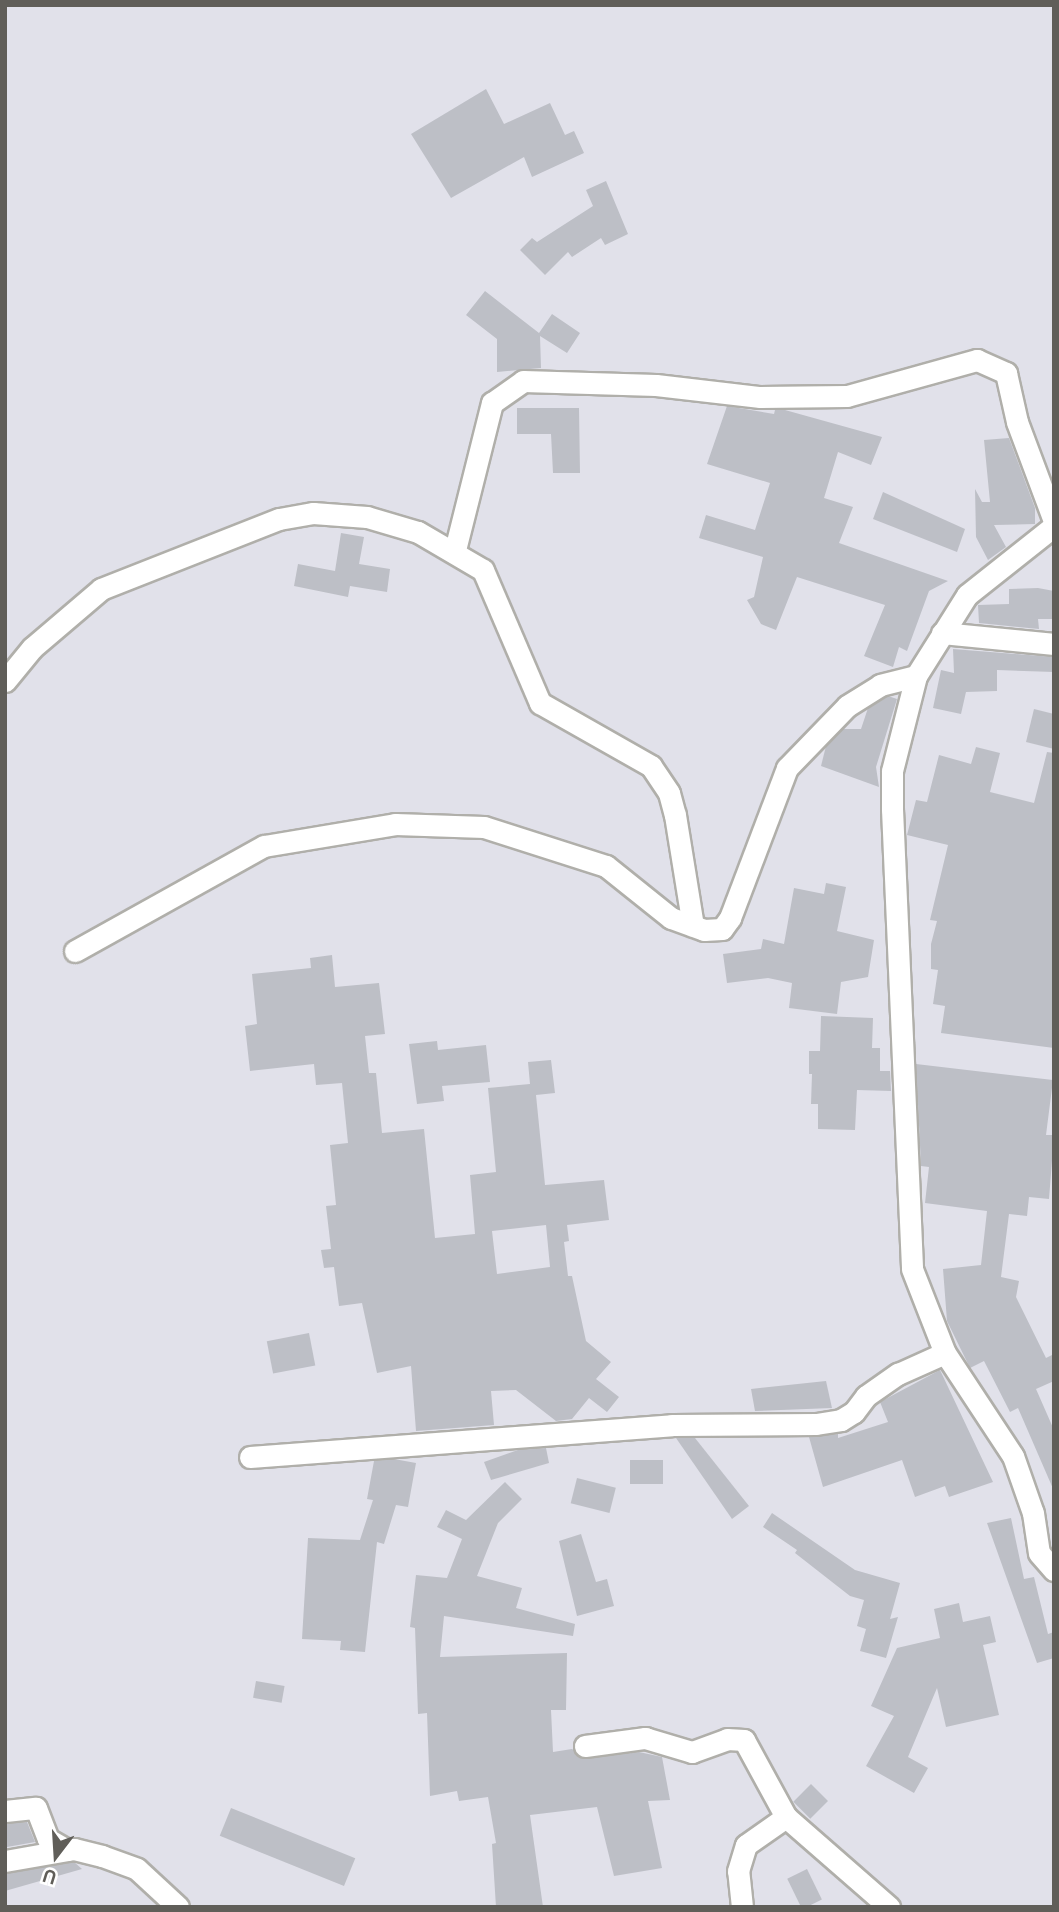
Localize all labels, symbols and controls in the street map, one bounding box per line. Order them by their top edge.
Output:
north arrow [21,1821,91,1891]
text: U [40,1863,60,1890]

